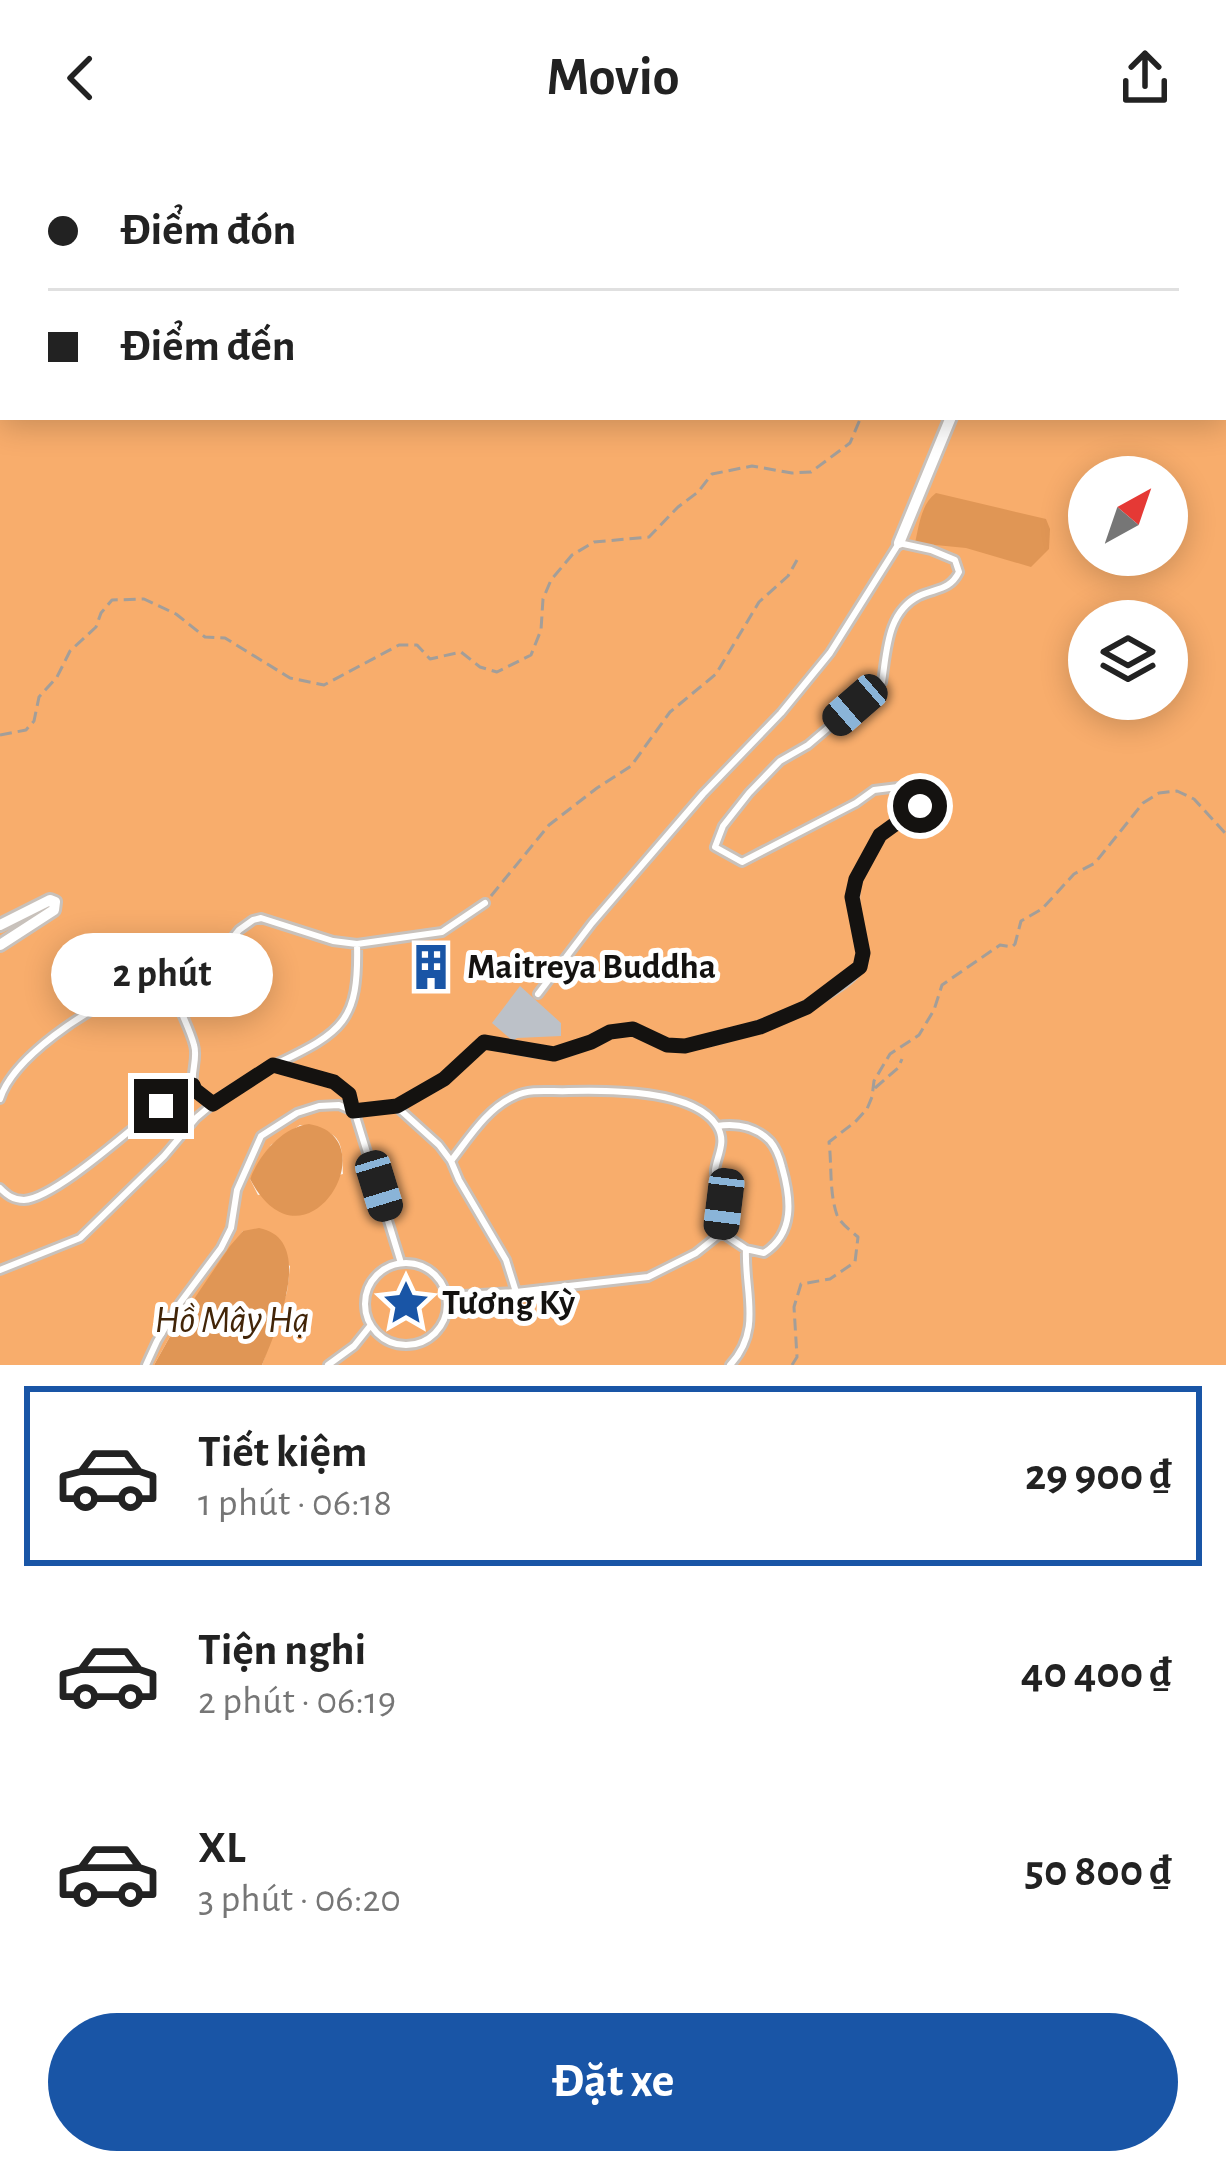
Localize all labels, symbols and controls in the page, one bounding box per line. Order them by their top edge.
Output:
icon: back [48,45,114,111]
icon: share [1112,45,1178,111]
text: Movio [546,51,680,105]
text: Điểm đón [120,208,296,253]
text: Điểm đến [120,324,296,369]
north arrow [1068,456,1188,576]
map controls [1068,456,1188,720]
button: layers [1068,600,1188,720]
car [816,668,894,742]
route start [893,779,947,833]
callout: 2 phút [50,932,272,1016]
building icon: Maitreya Buddha [406,942,456,992]
place label: Maitreya Buddha [467,949,716,985]
text: 2 phút [113,955,211,994]
route end [134,1079,188,1133]
car [351,1146,407,1226]
car [702,1166,746,1242]
place icon: Tương Kỳ [381,1278,431,1328]
place label: Tương Kỳ [442,1285,576,1321]
water label: Hồ Mây Hạ [154,1301,310,1340]
icon: car [54,1422,162,1530]
text: Tiết kiệm [198,1430,367,1475]
text: 29 900 ₫ [1025,1453,1172,1498]
text: 1 phút · 06:18 [198,1484,392,1523]
icon: car [54,1620,162,1728]
text: Tiện nghi [198,1628,366,1673]
text: 40 400 ₫ [1021,1651,1172,1696]
text: 2 phút · 06:19 [198,1682,396,1721]
icon: car [54,1818,162,1926]
text: XL [198,1826,246,1871]
text: 50 800 ₫ [1024,1849,1172,1894]
text: 3 phút · 06:20 [198,1880,401,1919]
button: Đặt xe [48,2013,1178,2151]

